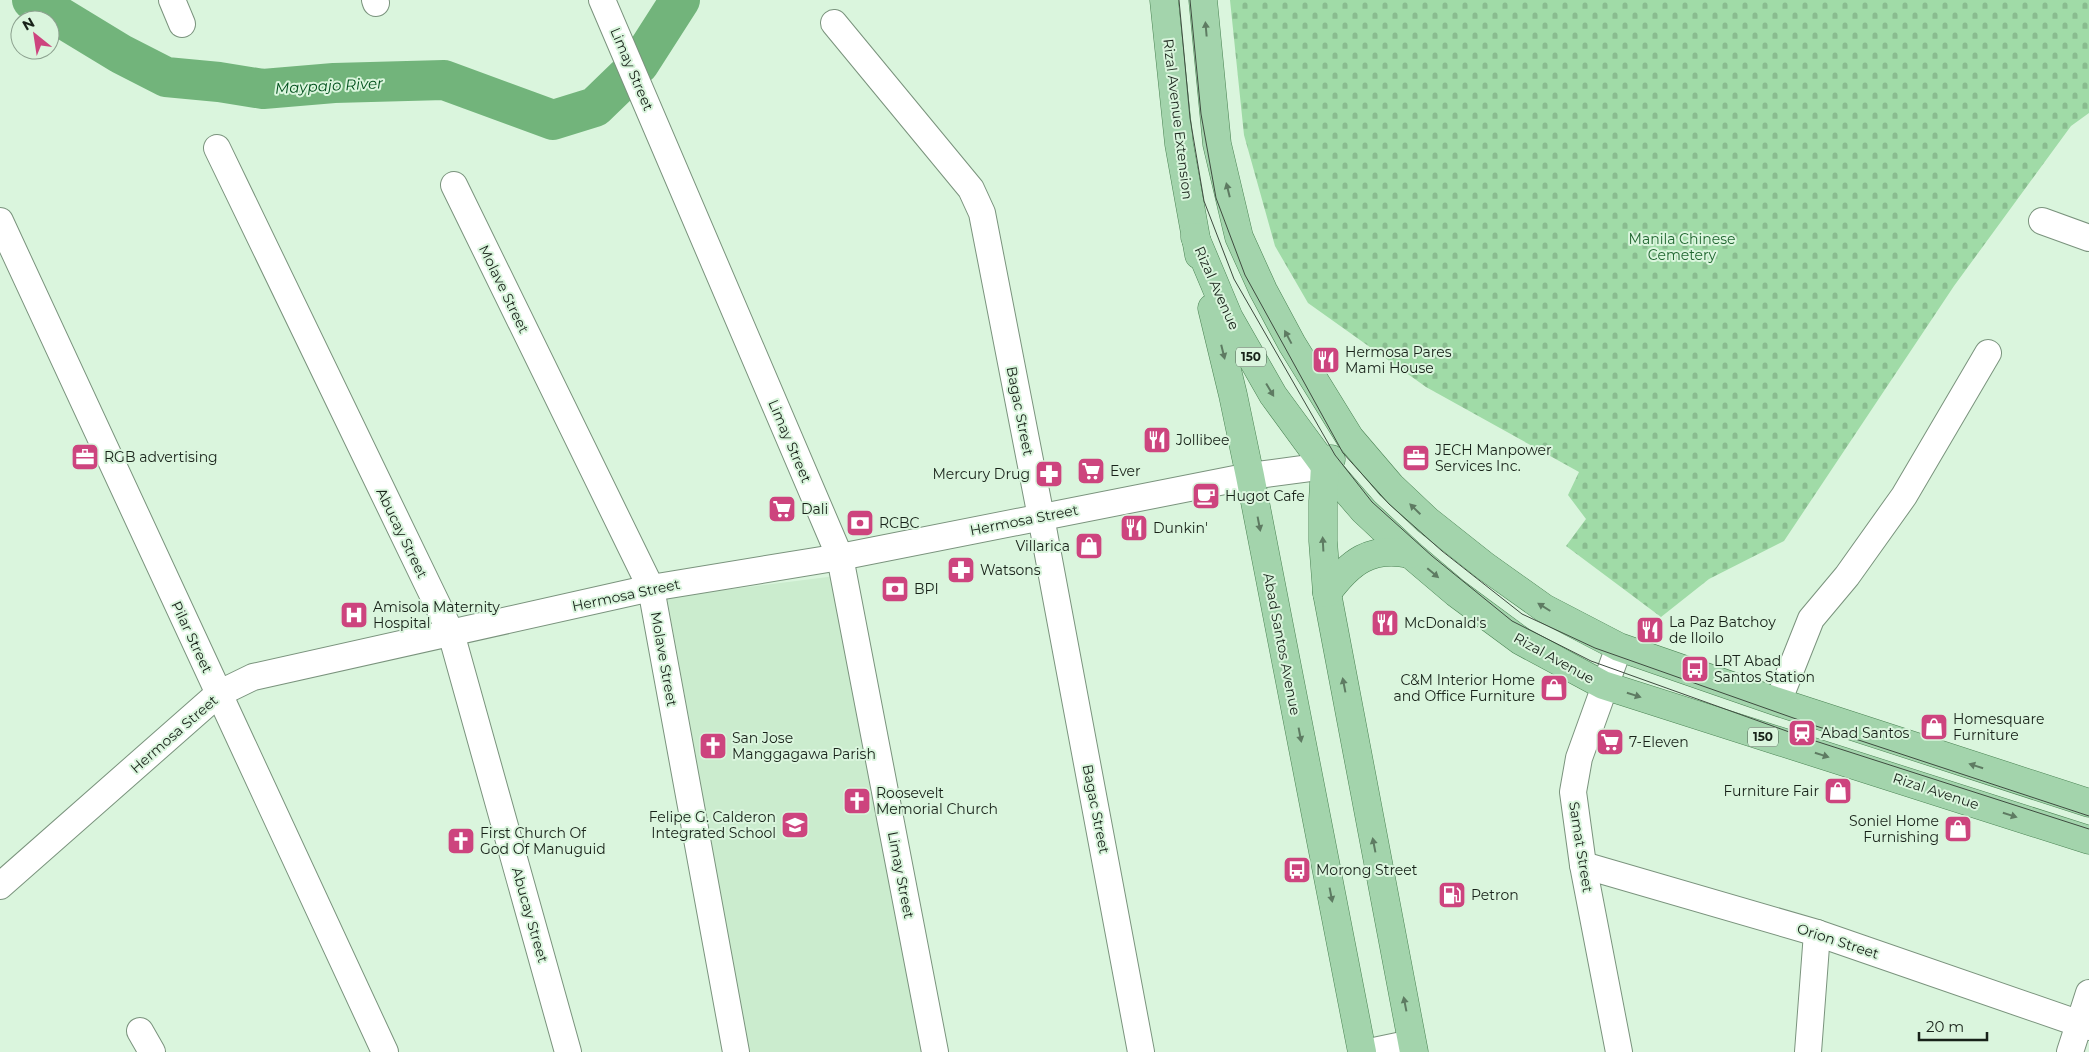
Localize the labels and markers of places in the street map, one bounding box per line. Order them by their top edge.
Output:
place label: Hermosa Pares Mami House [1345,343,1452,377]
restaurant icon: Hermosa Pares Mami House [1311,345,1341,375]
restaurant icon: Jollibee [1142,425,1172,455]
place label: Jollibee [1175,431,1230,449]
place label: JECH Manpower Services Inc. [1434,441,1552,475]
office icon: RGB advertising [70,442,100,472]
office icon: JECH Manpower Services Inc. [1401,443,1431,473]
place label: RGB advertising [104,448,218,466]
supermarket icon: Ever [1076,456,1106,486]
pharmacy icon: Mercury Drug [1034,459,1064,489]
place label: Ever [1110,462,1141,480]
place label: Mercury Drug [932,465,1030,483]
cafe icon: Hugot Cafe [1191,481,1221,511]
place label: Hugot Cafe [1225,487,1305,505]
supermarket icon: Dali [767,494,797,524]
place label: Dali [801,500,828,518]
bank icon: RCBC [845,508,875,538]
restaurant icon: Dunkin' [1119,513,1149,543]
place label: RCBC [879,514,920,532]
place label: Dunkin' [1153,519,1208,537]
shop icon: Villarica [1074,531,1104,561]
place label: Villarica [1016,537,1070,555]
pharmacy icon: Watsons [946,555,976,585]
place label: Watsons [980,561,1041,579]
bank icon: BPI [880,574,910,604]
place label: BPI [914,580,939,598]
place label: Amisola Maternity Hospital [373,598,500,632]
hospital icon: Amisola Maternity Hospital [339,600,369,630]
restaurant icon: McDonald's [1370,608,1400,638]
place label: La Paz Batchoy de Iloilo [1669,613,1776,647]
place label: McDonald's [1404,614,1486,632]
restaurant icon: La Paz Batchoy de Iloilo [1635,615,1665,645]
place label: LRT Abad Santos Station [1714,652,1815,686]
bus stop icon: LRT Abad Santos Station [1680,654,1710,684]
place label: C&M Interior Home and Office Furniture [1394,671,1535,705]
shop icon: C&M Interior Home and Office Furniture [1539,673,1569,703]
place label: Homesquare Furniture [1953,710,2044,744]
shop icon: Homesquare Furniture [1919,712,1949,742]
station icon: Abad Santos [1787,718,1817,748]
place label: Abad Santos [1821,724,1909,742]
supermarket icon: 7-Eleven [1595,727,1625,757]
place label: San Jose Manggagawa Parish [732,729,876,763]
church icon: San Jose Manggagawa Parish [698,731,728,761]
place label: 7-Eleven [1629,733,1689,751]
shop icon: Furniture Fair [1823,776,1853,806]
place label: Furniture Fair [1724,782,1819,800]
place label: Roosevelt Memorial Church [876,784,998,818]
church icon: Roosevelt Memorial Church [842,786,872,816]
place label: Felipe G. Calderon Integrated School [649,808,776,842]
school or university icon: Felipe G. Calderon Integrated School [780,810,810,840]
place label: Soniel Home Furnishing [1849,812,1939,846]
shop icon: Soniel Home Furnishing [1943,814,1973,844]
place label: First Church Of God Of Manuguid [480,824,606,858]
church icon: First Church Of God Of Manuguid [446,826,476,856]
bus stop icon: Morong Street [1282,855,1312,885]
place label: Morong Street [1316,861,1418,879]
fuel station icon: Petron [1437,880,1467,910]
place label: Petron [1471,886,1519,904]

